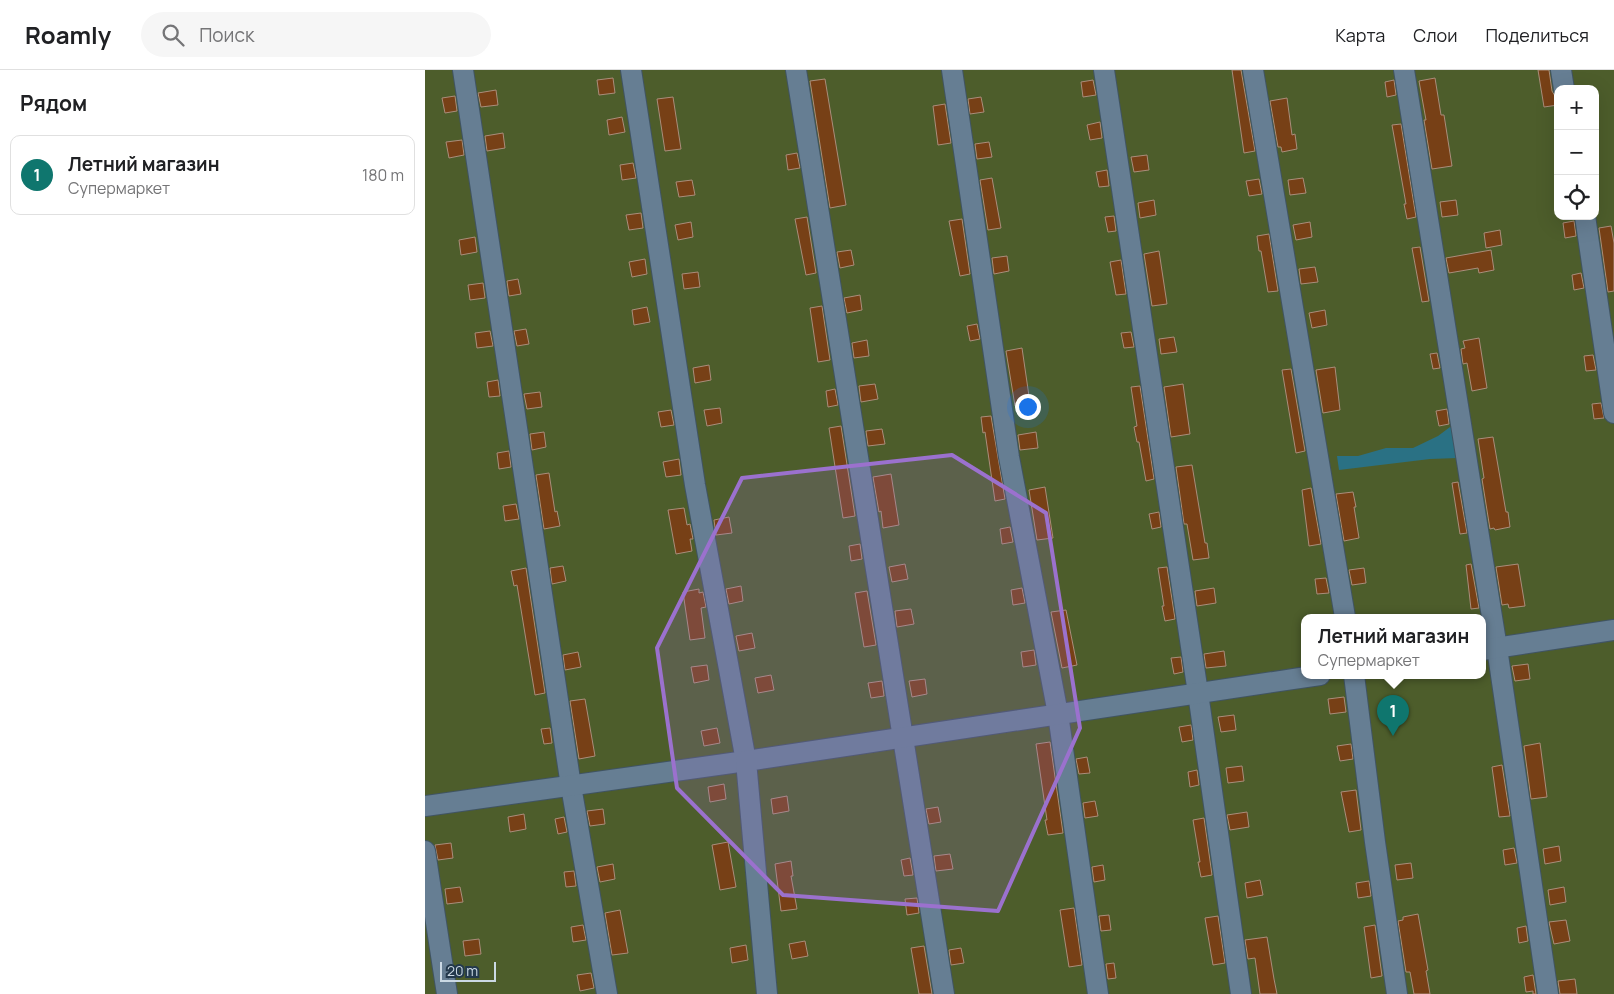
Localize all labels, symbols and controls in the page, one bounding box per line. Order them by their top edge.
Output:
search box [141,12,491,57]
text: Roamly [25,18,111,51]
icon: search [159,21,187,49]
text: Поиск [199,22,254,48]
text: Карта [1335,23,1385,47]
text: Слои [1413,23,1457,47]
text: Поделиться [1485,23,1589,47]
map controls [1554,85,1599,220]
button: + [1554,85,1599,130]
text: Рядом [20,89,87,117]
button: − [1554,130,1599,175]
text: Летний магазин [68,151,219,177]
text: 1 [33,164,41,186]
text: 180 m [362,164,404,186]
button: locate [1554,175,1599,220]
text: Супермаркет [68,177,170,199]
your location [1015,394,1041,420]
popup [1301,614,1486,679]
text: Летний магазин [1318,623,1469,649]
text: Супермаркет [1318,649,1420,671]
pin: 1 [1377,695,1409,736]
scale bar [440,959,496,982]
text: 20 m [447,961,478,980]

